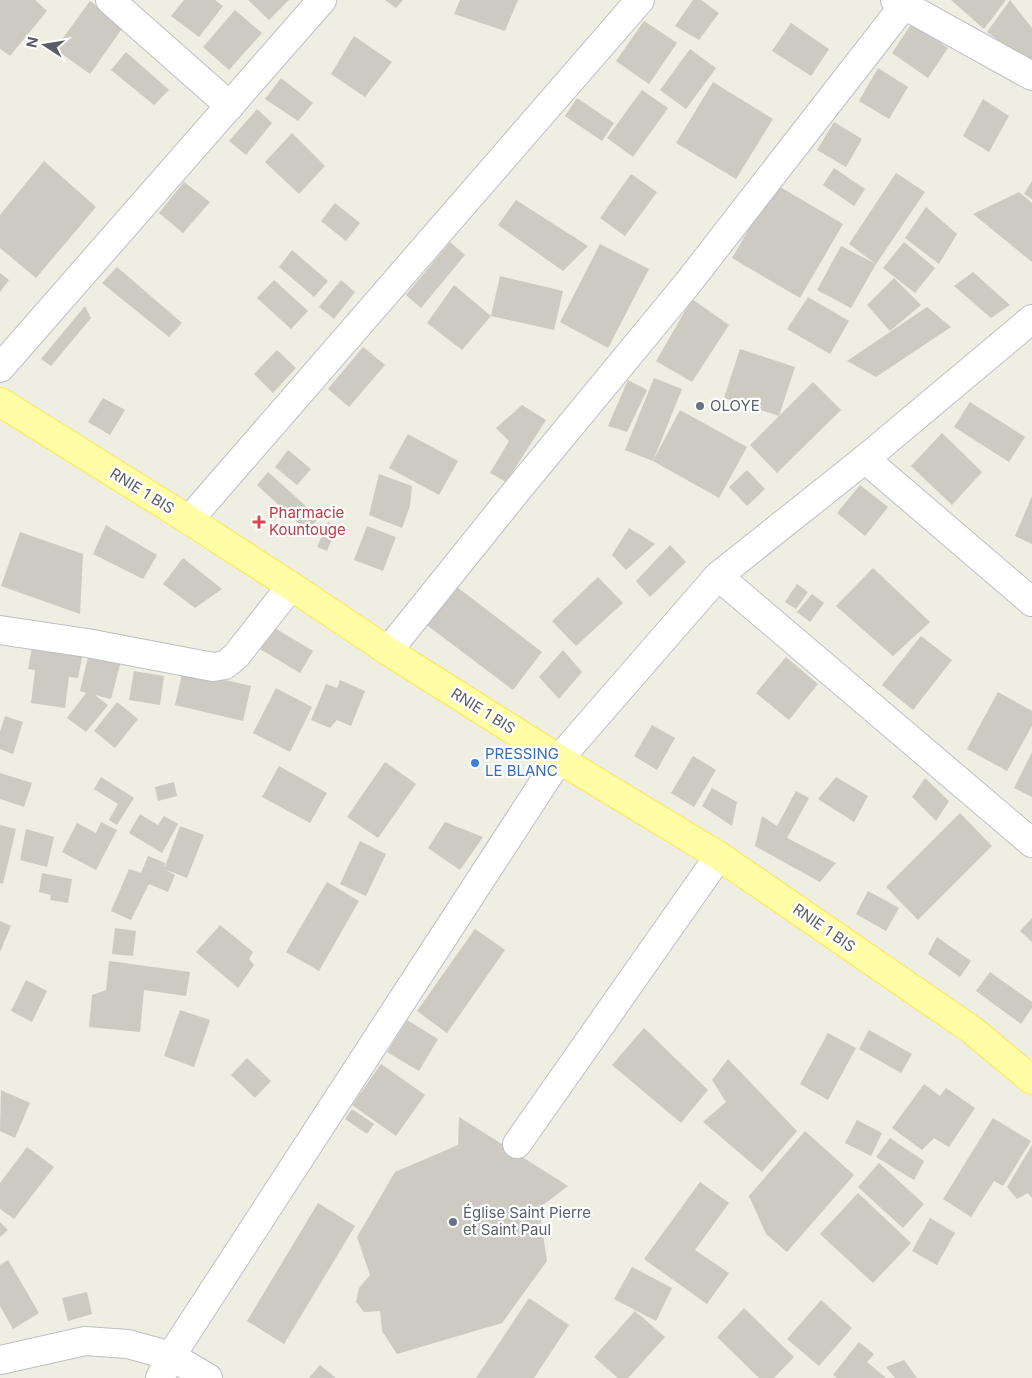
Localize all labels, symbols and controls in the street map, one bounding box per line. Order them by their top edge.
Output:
north arrow [20,20,70,70]
text: N [22,35,41,49]
place label: OLOYE [710,396,760,415]
marker: OLOYE [694,400,706,412]
street label: RNIE 1 BIS [107,463,178,518]
place label: Pharmacie Kountouge [269,503,346,539]
marker: Pharmacie Kountouge [253,516,265,528]
street label: RNIE 1 BIS [448,683,519,738]
place label: PRESSING LE BLANC [485,744,559,780]
marker: PRESSING LE BLANC [469,757,481,769]
street label: RNIE 1 BIS [789,899,859,956]
place label: Église Saint Pierre et Saint Paul [463,1203,591,1239]
marker: Église Saint Pierre et Saint Paul [447,1216,459,1228]

